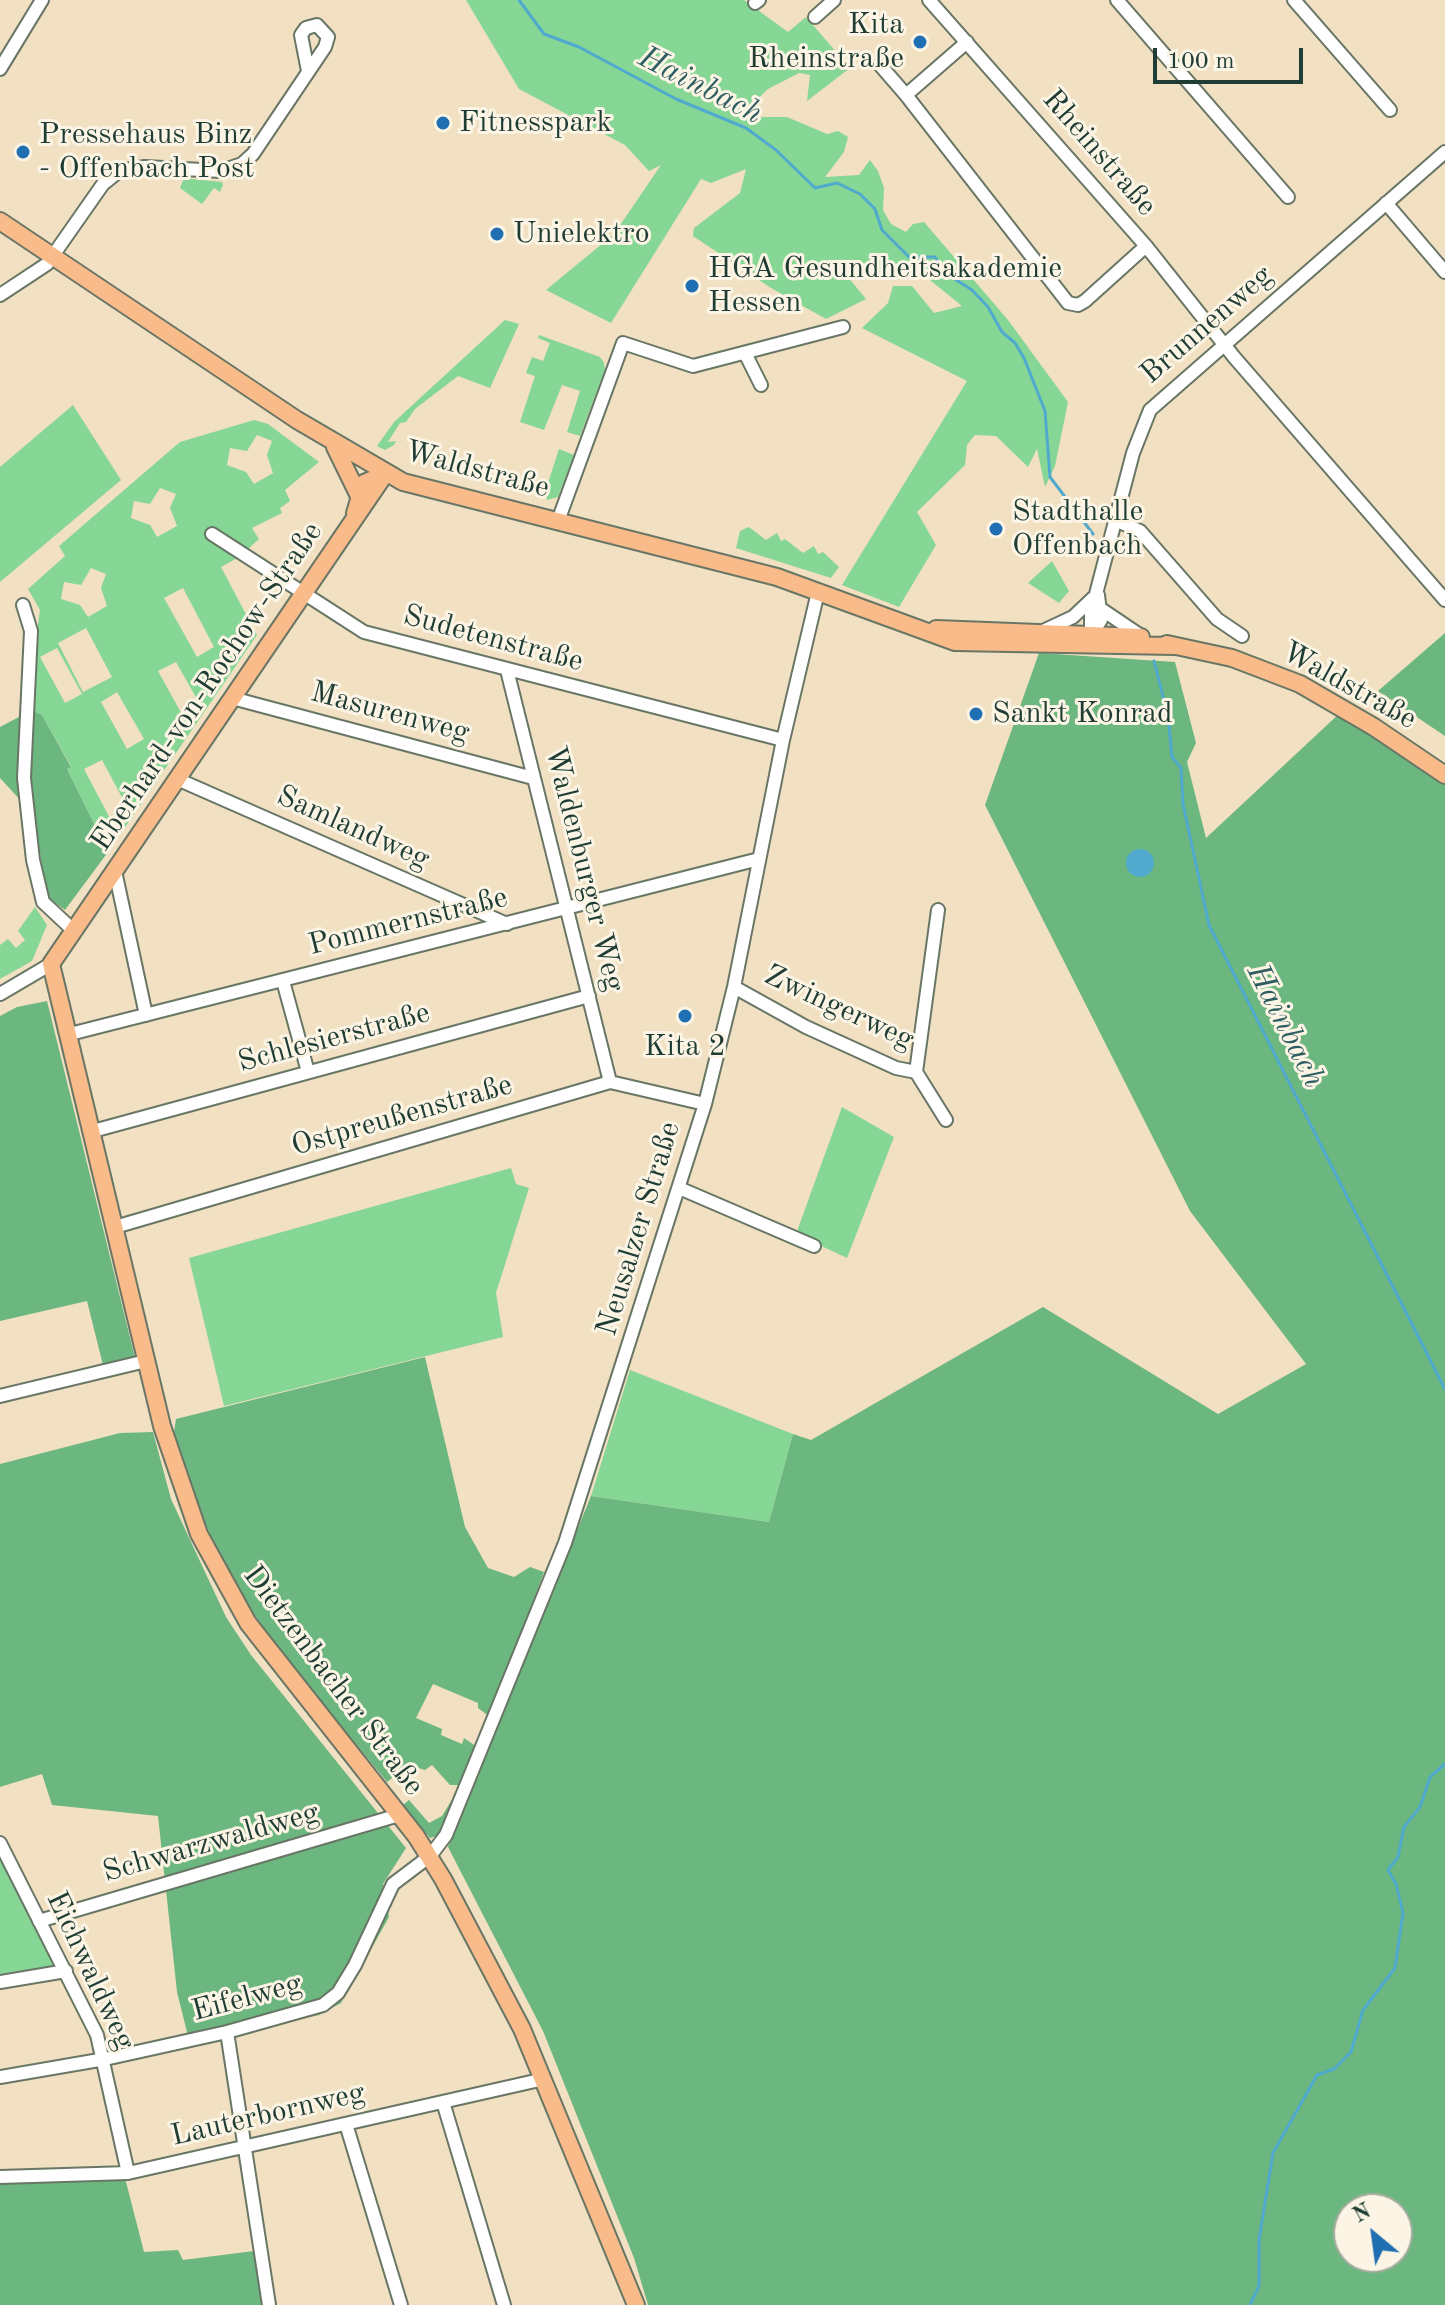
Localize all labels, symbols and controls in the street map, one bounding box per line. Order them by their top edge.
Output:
place label: Kita Rheinstraße [748,7,904,78]
scale bar [1157,32,1307,82]
marker: Kita Rheinstraße [911,33,929,51]
water label: Hainbach [631,38,769,134]
text: 100 m [1167,50,1235,74]
street label: Rheinstraße [1034,82,1164,224]
place label: Fitnesspark [459,105,612,141]
marker: Fitnesspark [434,114,452,132]
place label: Pressehaus Binz - Offenbach Post [39,117,255,188]
marker: Pressehaus Binz - Offenbach Post [14,143,32,161]
place label: Unielektro [513,216,650,252]
marker: Unielektro [488,225,506,243]
place label: HGA Gesundheitsakademie Hessen [708,251,1062,322]
street label: Brunnenweg [1134,258,1280,392]
marker: HGA Gesundheitsakademie Hessen [683,277,701,295]
street label: Waldstraße [401,433,553,507]
place label: Stadthalle Offenbach [1012,494,1143,564]
street label: Eberhard-von-Rochow-Straße [83,516,331,858]
marker: Stadthalle Offenbach [987,520,1005,538]
street label: Sudetenstraße [399,598,587,680]
street label: Waldstraße [1275,634,1423,738]
street label: Masurenweg [307,675,473,751]
place label: Sankt Konrad [992,696,1173,732]
marker: Sankt Konrad [967,705,985,723]
street label: Waldenburger Weg [536,743,632,995]
street label: Samlandweg [271,778,435,878]
street label: Pommernstraße [305,880,511,964]
water label: Hainbach [1237,957,1333,1095]
street label: Zwingerweg [758,958,920,1058]
street label: Schlesierstraße [234,995,434,1081]
marker: Kita 2 [676,1007,694,1025]
place label: Kita 2 [644,1029,726,1065]
street label: Ostpreußenstraße [287,1067,517,1165]
street label: Neusalzer Straße [589,1117,689,1341]
street label: Dietzenbacher Straße [235,1559,431,1803]
street label: Schwarzwaldweg [99,1795,323,1891]
street label: Eichwaldweg [38,1886,142,2056]
street label: Eifelweg [188,1966,306,2030]
street label: Lauterbornweg [167,2075,369,2155]
north arrow [1333,2193,1413,2273]
text: N [1350,2200,1375,2227]

